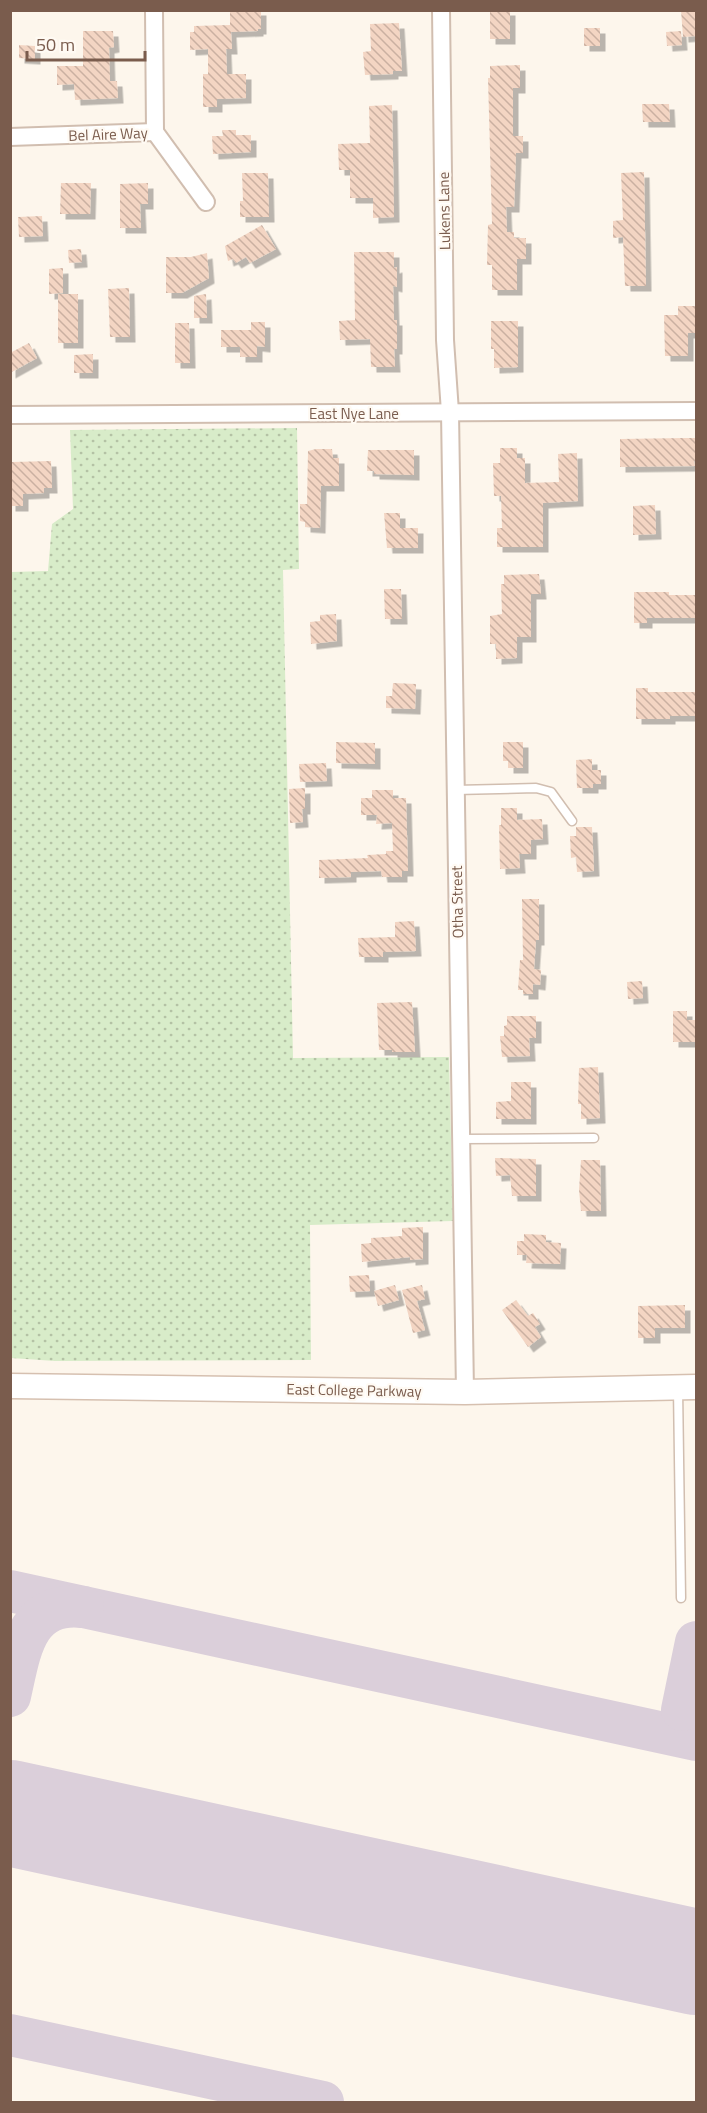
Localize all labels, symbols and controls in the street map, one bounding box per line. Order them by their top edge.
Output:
scale bar [27,24,146,62]
text: 50 m [36,31,75,58]
street label: Bel Aire Way [68,121,148,147]
street label: Lukens Lane [432,172,456,250]
street label: East Nye Lane [309,402,399,425]
street label: Otha Street [445,865,469,939]
street label: East College Parkway [286,1377,422,1403]

